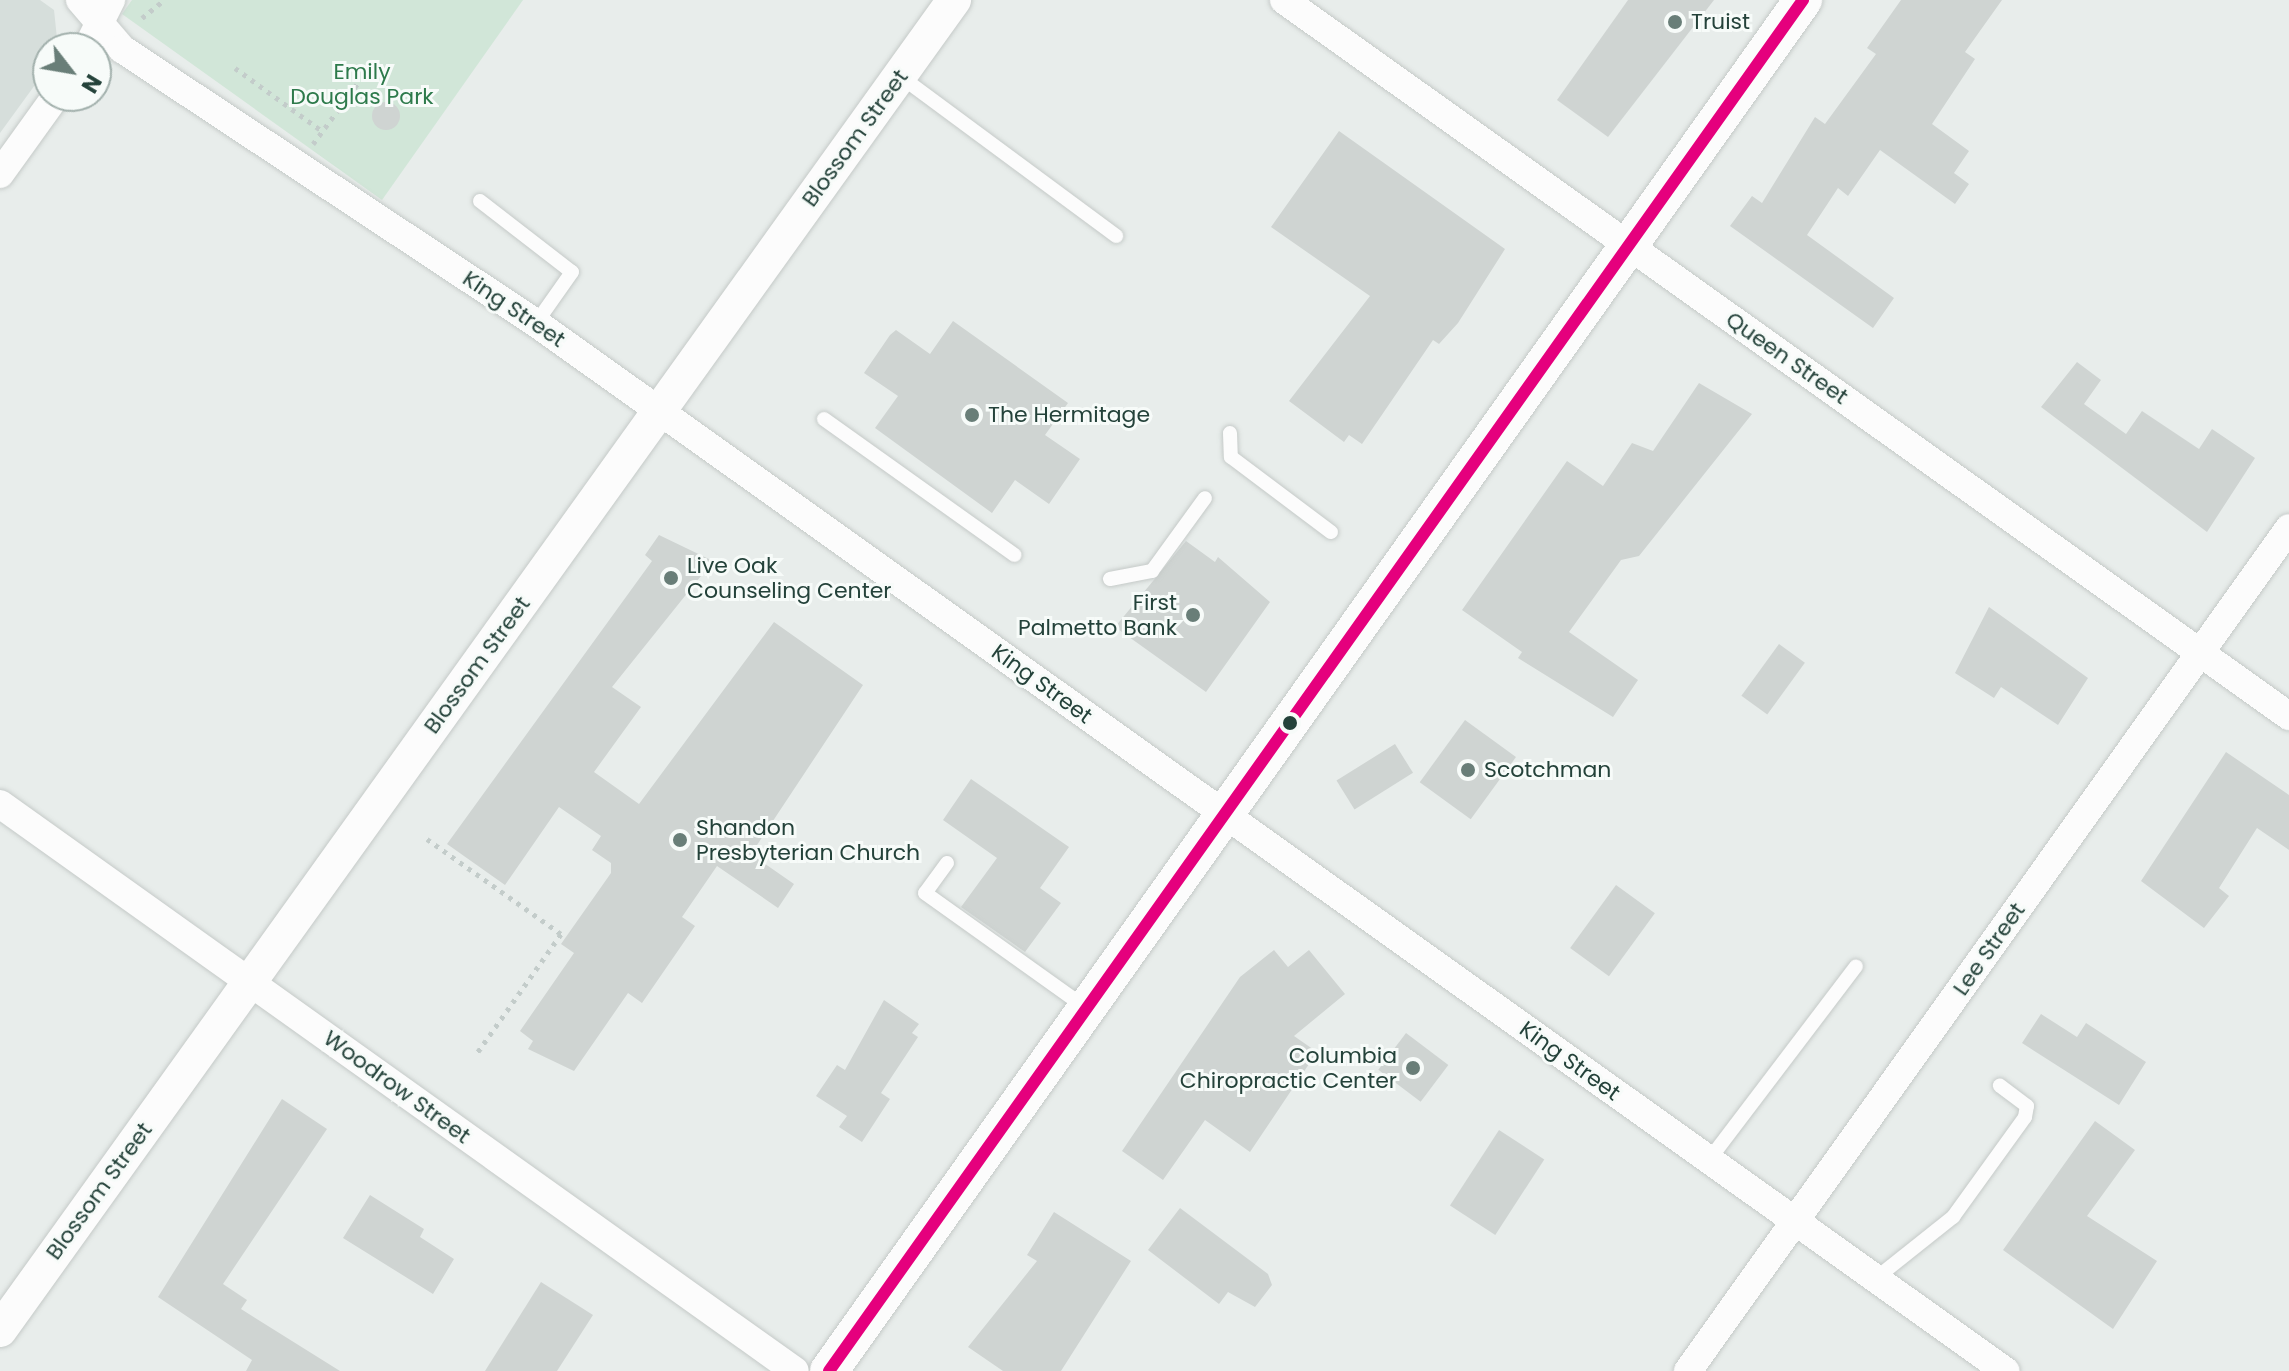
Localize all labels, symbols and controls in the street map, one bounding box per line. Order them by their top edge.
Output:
place label: Truist [1691,9,1750,35]
marker: Truist [1666,13,1684,31]
north arrow [32,32,112,112]
park label: Emily Douglas Park [290,58,434,110]
street label: Blossom Street [796,64,914,212]
text: N [74,69,109,99]
street label: King Street [458,265,570,353]
street label: Queen Street [1721,306,1853,410]
place label: The Hermitage [988,402,1150,428]
marker: The Hermitage [963,406,981,424]
place label: Live Oak Counseling Center [687,552,892,604]
marker: Live Oak Counseling Center [662,569,680,587]
place label: First Palmetto Bank [1018,589,1177,640]
street label: Blossom Street [418,591,536,739]
marker: First Palmetto Bank [1184,606,1202,624]
street label: King Street [987,639,1097,729]
unlabelled marker [1282,715,1298,731]
place label: Scotchman [1484,757,1611,783]
marker: Scotchman [1459,761,1477,779]
place label: Shandon Presbyterian Church [696,814,920,866]
marker: Shandon Presbyterian Church [671,831,689,849]
street label: Lee Street [1947,898,2031,1000]
street label: King Street [1515,1016,1625,1106]
street label: Woodrow Street [318,1025,476,1149]
place label: Columbia Chiropractic Center [1180,1042,1397,1094]
marker: Columbia Chiropractic Center [1404,1059,1422,1077]
street label: Blossom Street [40,1117,158,1265]

